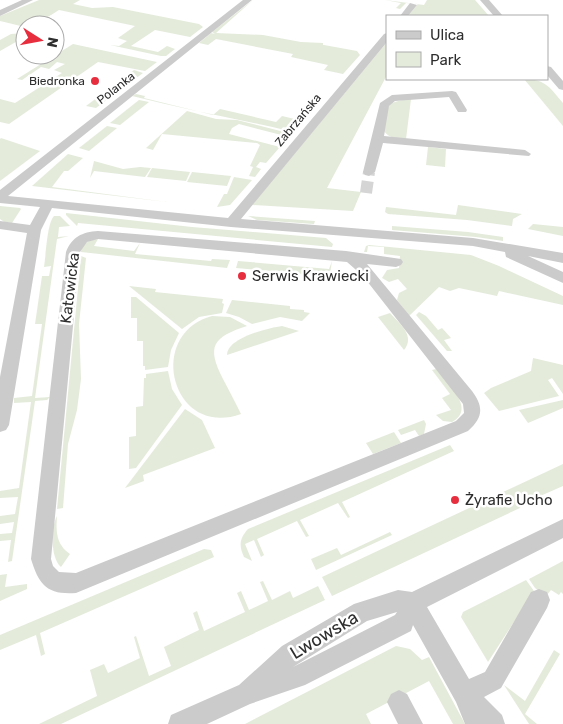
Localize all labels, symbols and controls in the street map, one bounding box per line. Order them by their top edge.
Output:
north arrow [15,15,65,65]
legend [386,15,548,80]
text: Ulica [430,26,464,44]
text: N [43,36,62,49]
text: Park [430,51,461,69]
street label: Polanka [94,69,138,107]
place label: Biedronka [29,74,85,88]
marker: Biedronka [89,75,101,87]
street label: Zabrzańska [272,91,324,149]
street label: Katowicka [57,252,83,324]
place label: Serwis Krawiecki [252,267,369,285]
marker: Serwis Krawiecki [236,270,248,282]
place label: Żyrafie Ucho [465,491,553,509]
marker: Żyrafie Ucho [449,494,461,506]
street label: Lwowska [286,606,362,664]

